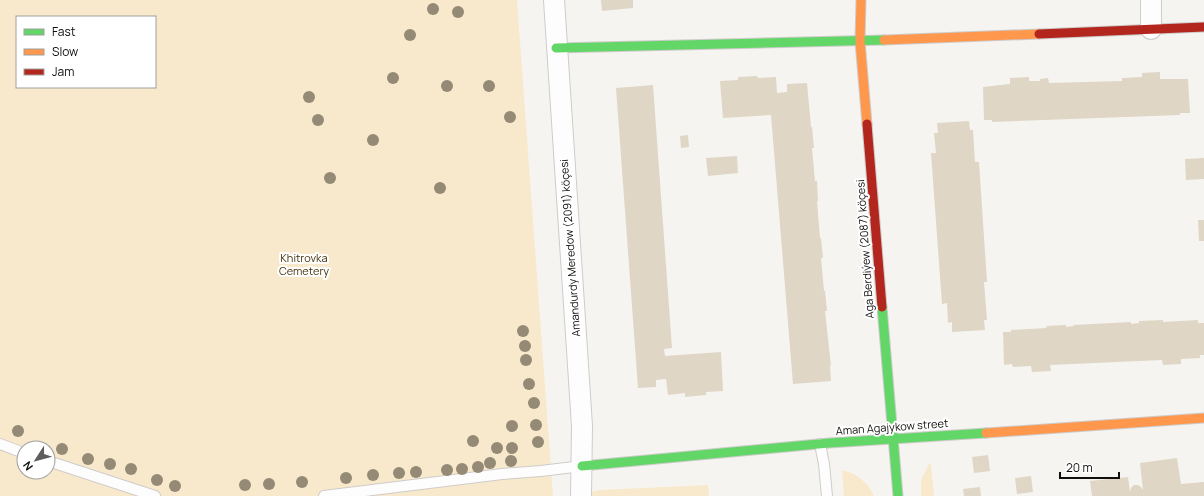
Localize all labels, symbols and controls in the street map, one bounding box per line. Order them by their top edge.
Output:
legend [16,16,156,88]
text: Fast [52,23,76,40]
text: Slow [52,43,78,60]
text: Jam [52,63,74,80]
street label: Amandurdy Meredow (2091) köçesi [556,159,583,337]
street label: Aga Berdiýew (2087) köçesi [852,179,877,319]
park label: Khitrovka Cemetery [279,250,329,278]
street label: Aman Agajykow street [835,415,949,438]
north arrow [16,440,56,480]
scale bar [1060,454,1119,480]
text: N [19,458,36,474]
text: 20 m [1066,459,1093,476]

